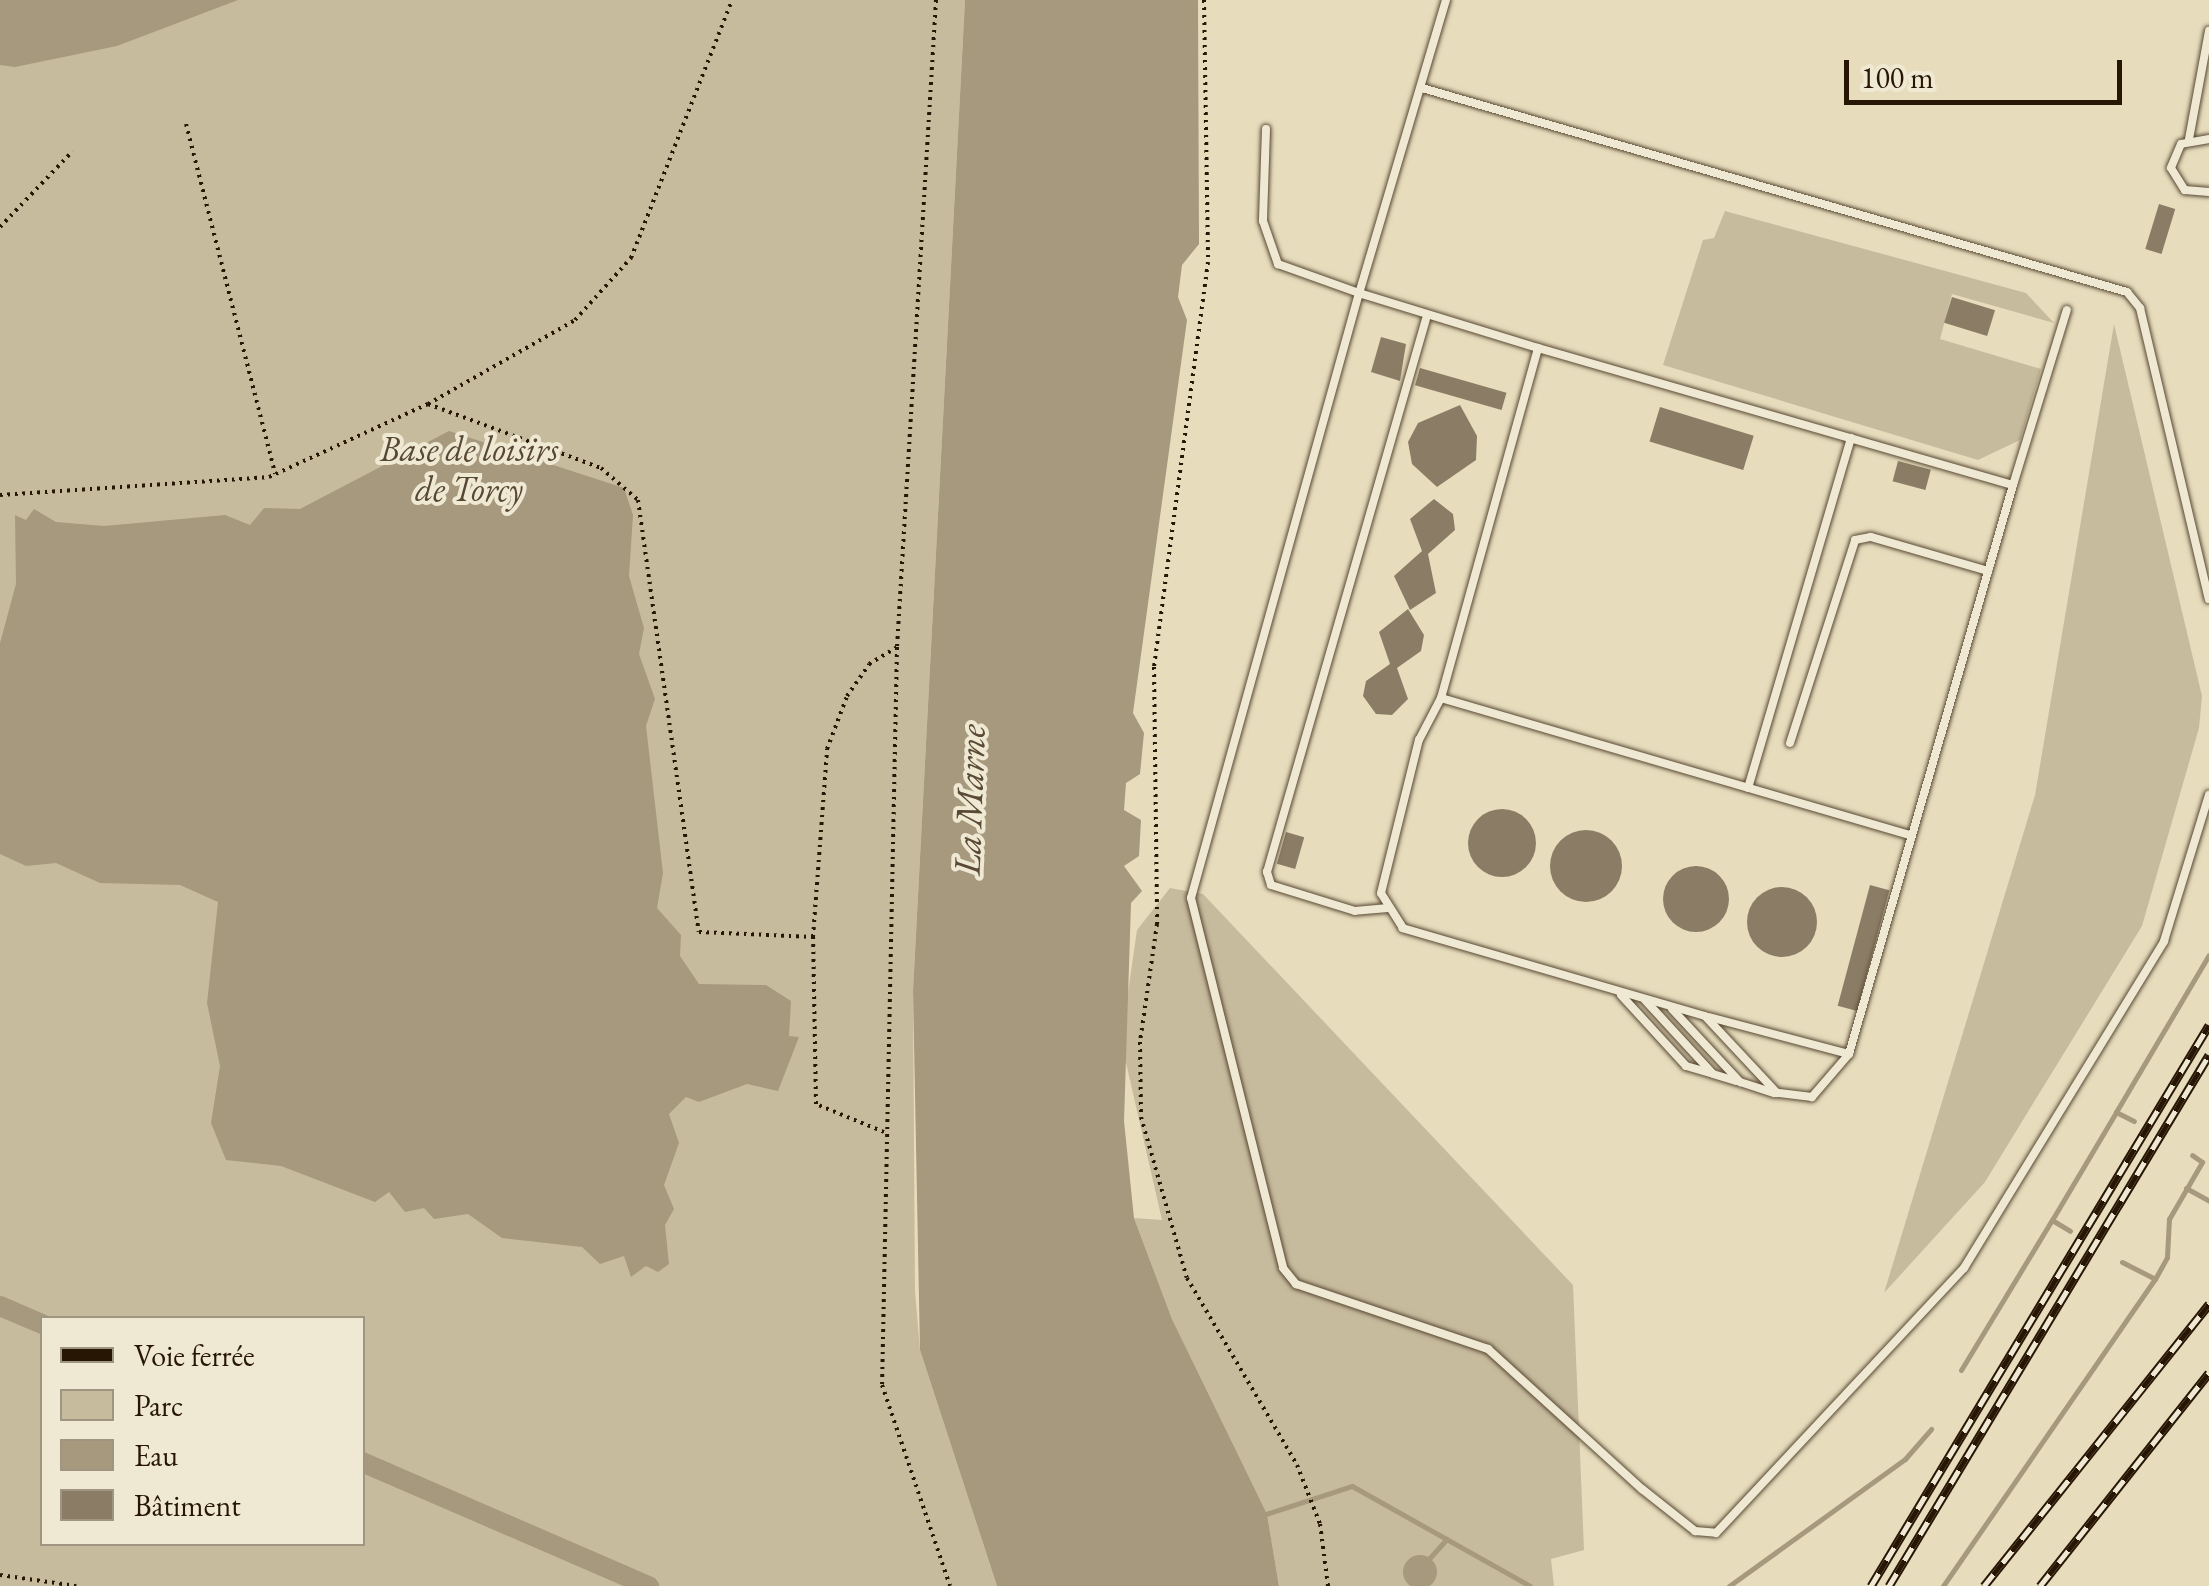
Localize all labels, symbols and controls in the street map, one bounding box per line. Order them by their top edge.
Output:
scale bar [1849,40,2126,102]
text: 100 m [1861,58,1934,97]
park label: Base de loisirs de Torcy [380,428,558,510]
water label: La Marne [944,724,994,876]
legend [40,1316,365,1546]
text: Voie ferrée [134,1336,255,1375]
text: Parc [134,1386,183,1425]
text: Eau [134,1436,178,1475]
text: Bâtiment [134,1486,241,1525]

